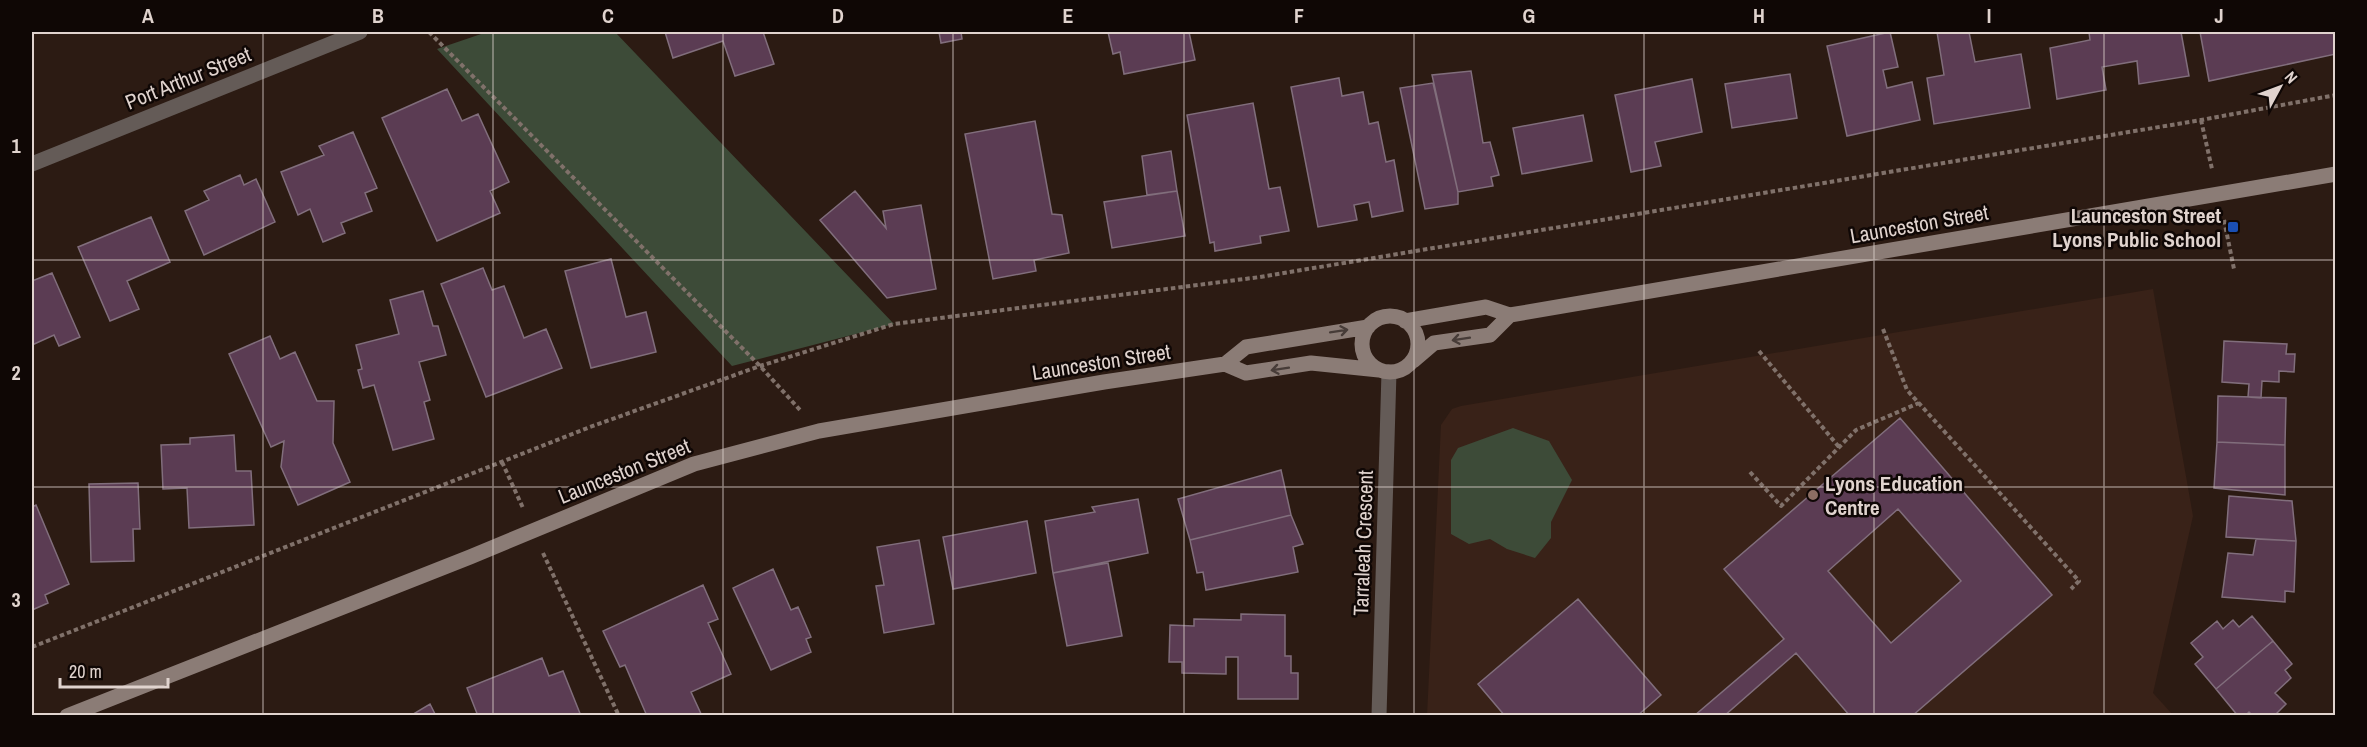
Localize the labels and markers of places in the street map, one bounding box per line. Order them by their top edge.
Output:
place label: Launceston Street Lyons Public School [2052,201,2221,254]
marker: Launceston Street Lyons Public School [2226,220,2240,234]
place label: Lyons Education Centre [1825,469,1963,522]
marker: Lyons Education Centre [1806,488,1820,502]

